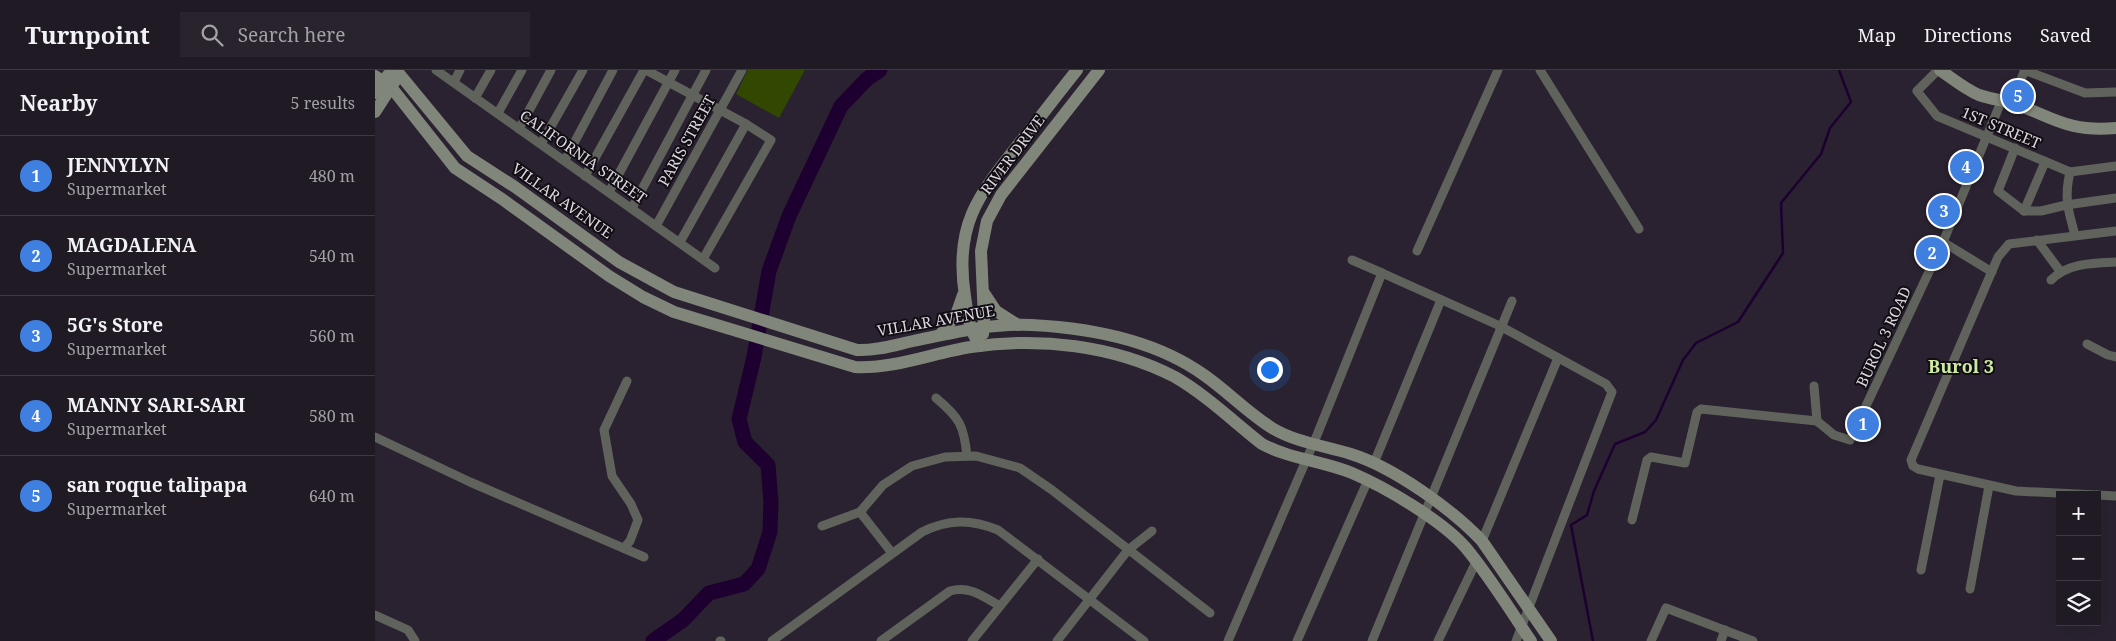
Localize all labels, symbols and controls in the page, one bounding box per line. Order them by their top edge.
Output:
search box [180,12,530,57]
text: Turnpoint [25,18,150,51]
icon: search [198,21,226,49]
text: Search here [238,22,346,48]
text: Map [1858,23,1896,47]
text: Directions [1924,23,2012,47]
text: Saved [2040,23,2091,47]
pin: 5 [2002,77,2034,115]
text: Nearby [20,89,98,117]
street label: PARIS STREET [653,91,719,190]
text: 5 results [291,92,355,114]
street label: 1ST STREET [1959,101,2044,153]
street label: CALIFORNIA STREET [516,105,651,208]
street label: RIVER DRIVE [976,111,1049,198]
pin: 4 [1950,148,1982,186]
text: JENNYLYN [67,152,169,178]
street label: VILLAR AVENUE [508,158,617,243]
text: 1 [31,165,41,187]
text: 480 m [309,165,355,187]
text: Supermarket [67,178,167,200]
pin: 3 [1928,192,1960,230]
text: MAGDALENA [67,232,196,258]
pin: 2 [1916,234,1948,272]
text: 2 [31,245,41,267]
text: 540 m [309,245,355,267]
text: Supermarket [67,258,167,280]
street label: BUROL 3 ROAD [1851,283,1915,390]
street label: VILLAR AVENUE [875,300,996,340]
text: 5G's Store [67,312,163,338]
text: 3 [31,325,41,347]
text: 560 m [309,325,355,347]
text: Supermarket [67,338,167,360]
district label: Burol 3 [1928,354,1994,378]
your location [1257,357,1283,383]
text: MANNY SARI-SARI [67,392,246,418]
text: 4 [31,405,41,427]
text: 580 m [309,405,355,427]
pin: 1 [1847,405,1879,443]
text: Supermarket [67,418,167,440]
text: san roque talipapa [67,472,247,498]
text: 5 [31,485,41,507]
text: 640 m [309,485,355,507]
map controls [2056,491,2101,626]
button: + [2056,491,2101,536]
text: Supermarket [67,498,167,520]
button: − [2056,536,2101,581]
button: layers [2056,581,2101,626]

